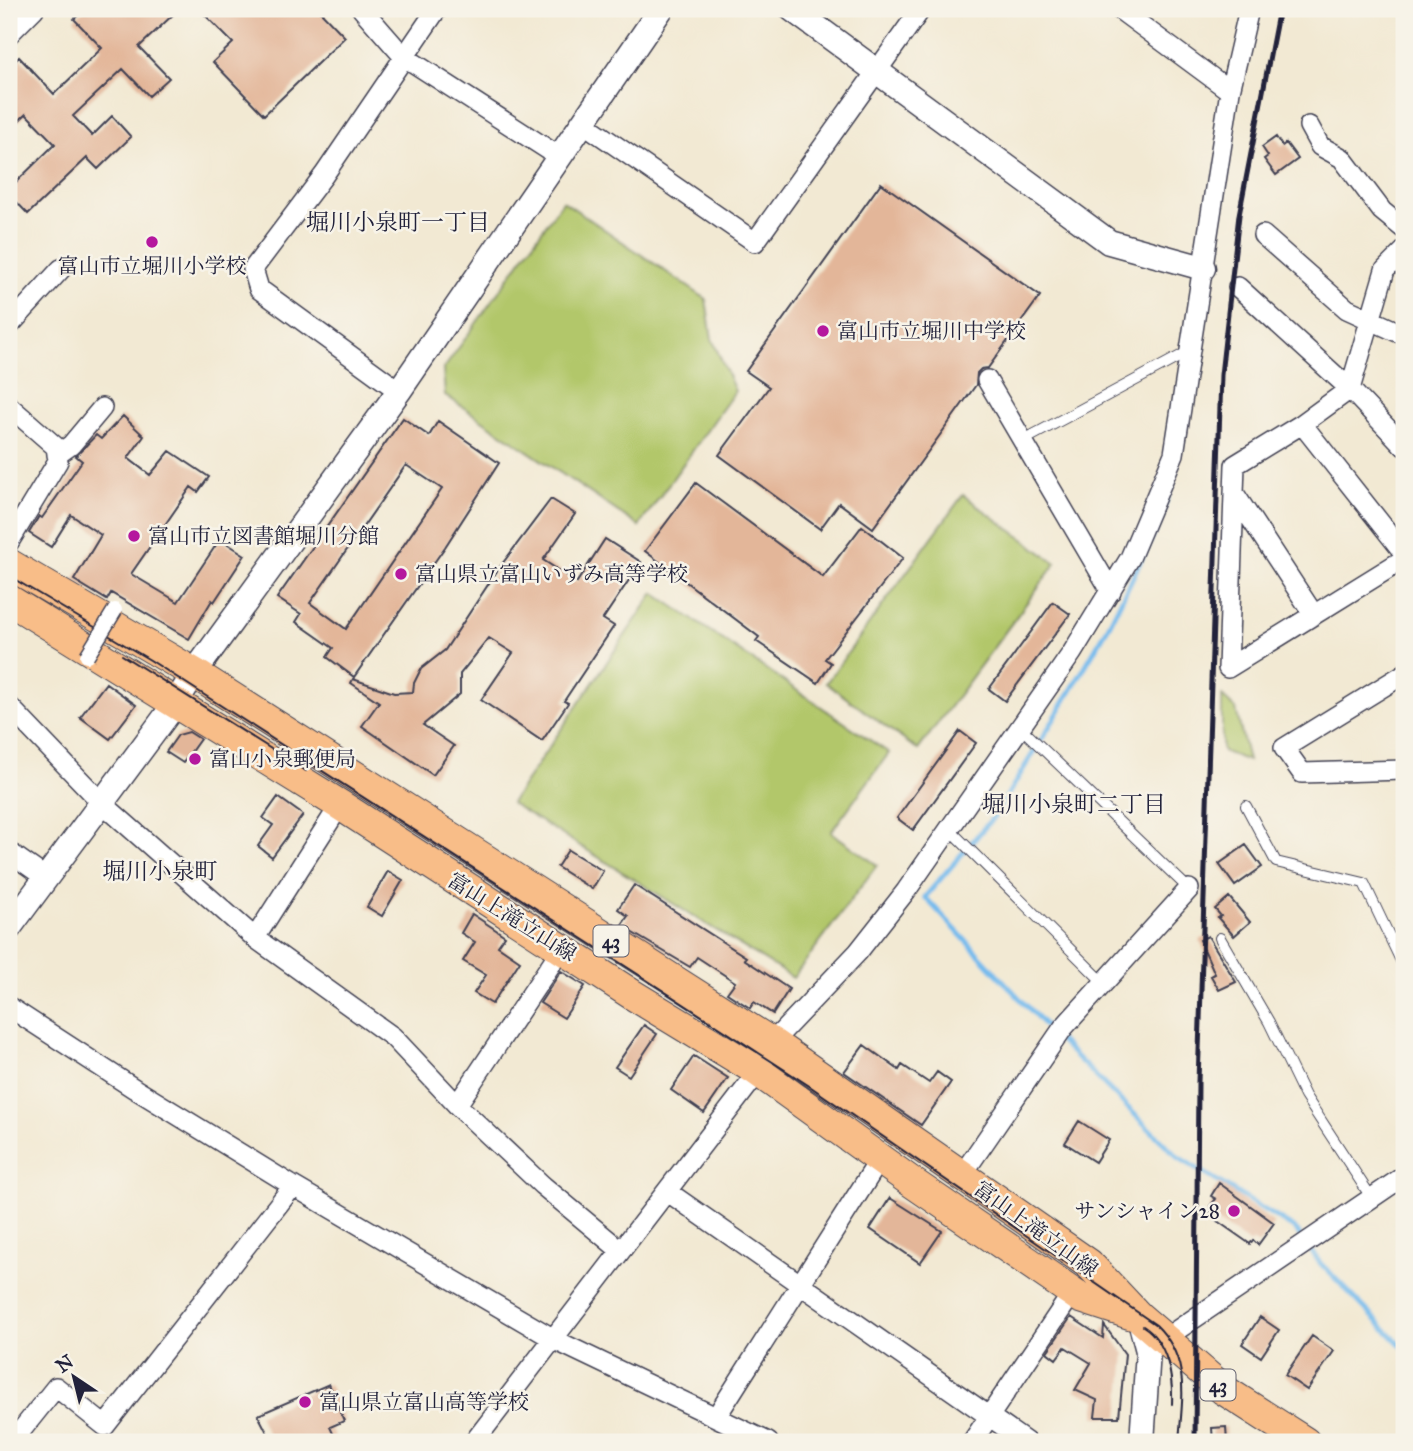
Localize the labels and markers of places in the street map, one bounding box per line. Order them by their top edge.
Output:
marker: 富山市立堀川小学校 [144,234,160,250]
place label: 富山市立堀川小学校 [58,253,247,279]
place label: 富山市立堀川中学校 [837,318,1026,344]
marker: 富山市立堀川中学校 [815,323,831,339]
place label: 富山市立図書館堀川分館 [148,523,379,549]
marker: 富山市立図書館堀川分館 [126,528,142,544]
place label: 富山県立富山いずみ高等学校 [415,561,688,587]
marker: 富山県立富山いずみ高等学校 [393,566,409,582]
place label: 富山小泉郵便局 [209,746,356,772]
marker: 富山小泉郵便局 [187,751,203,767]
place label: サンシャイン28 [1074,1198,1220,1224]
marker: サンシャイン28 [1226,1203,1242,1219]
place label: 富山県立富山高等学校 [319,1389,529,1415]
marker: 富山県立富山高等学校 [297,1394,313,1410]

